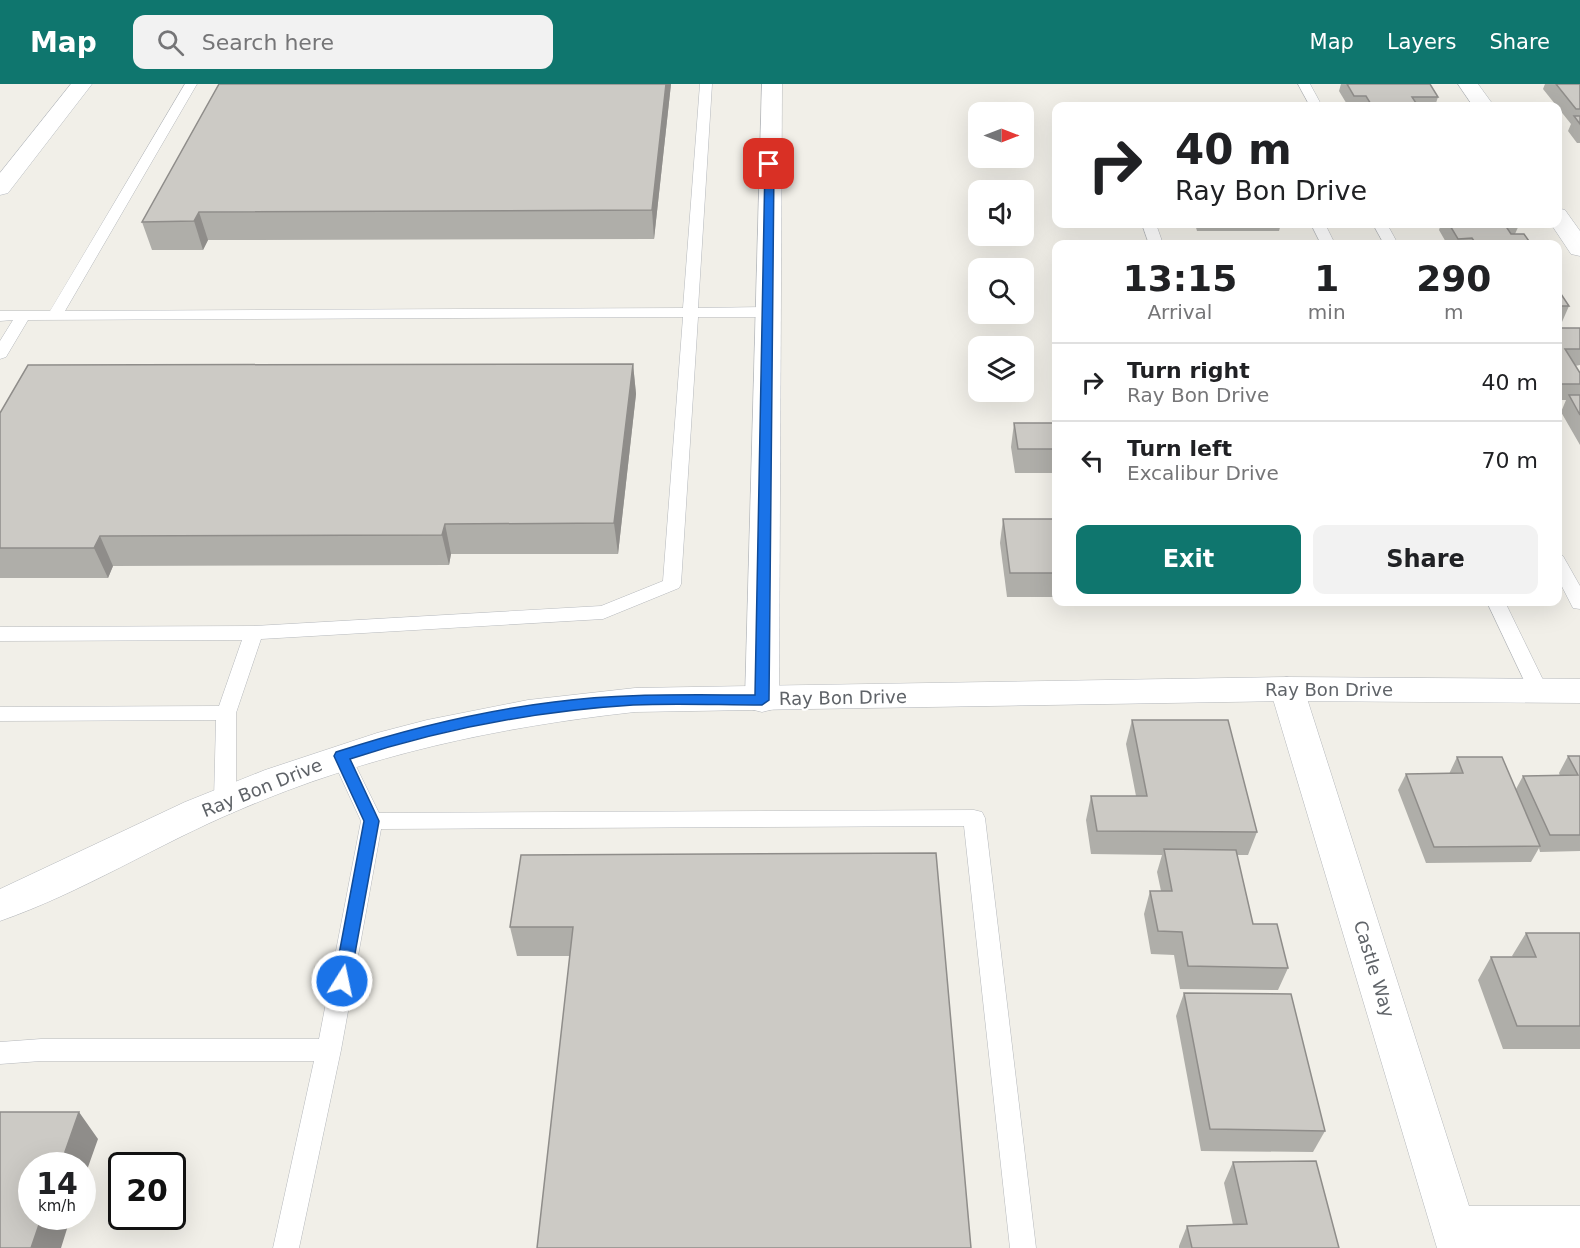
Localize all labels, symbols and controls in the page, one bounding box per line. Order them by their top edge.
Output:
search box [133,15,553,69]
text: Map [30,26,97,59]
icon: search [154,26,187,59]
text: Search here [202,30,334,55]
text: Map [1310,30,1354,54]
text: Layers [1387,30,1456,54]
text: Share [1489,30,1550,54]
north arrow [968,102,1034,168]
map controls [968,102,1034,402]
text: 40 m [1175,125,1292,174]
icon: right [1076,126,1154,204]
pin [743,138,794,189]
icon: arrive [752,147,785,180]
text: Ray Bon Drive [1175,175,1367,206]
button: sound [968,180,1034,246]
button: search [968,258,1034,324]
text: 13:15 [1123,258,1237,299]
text: 1 [1314,258,1339,299]
text: 290 [1416,258,1491,299]
text: Arrival [1147,300,1212,324]
text: min [1308,300,1346,324]
text: m [1444,300,1464,324]
button: layers [968,336,1034,402]
text: Turn right [1127,358,1250,383]
icon: right [1076,366,1109,399]
text: 40 m [1482,370,1538,395]
text: Ray Bon Drive [1127,383,1269,407]
text: Turn left [1127,436,1232,461]
icon: left [1076,444,1109,477]
text: 70 m [1482,448,1538,473]
text: Excalibur Drive [1127,461,1279,485]
button: Exit [1076,525,1301,594]
button: Share [1313,525,1538,594]
street label: Ray Bon Drive [1265,679,1393,700]
street label: Ray Bon Drive [779,686,907,709]
street label: Ray Bon Drive [199,754,325,821]
street label: Castle Way [1350,918,1399,1020]
position arrow [310,949,374,1013]
speed limit sign: 20 [108,1152,186,1230]
text: 14 [36,1166,78,1201]
text: km/h [38,1197,76,1215]

